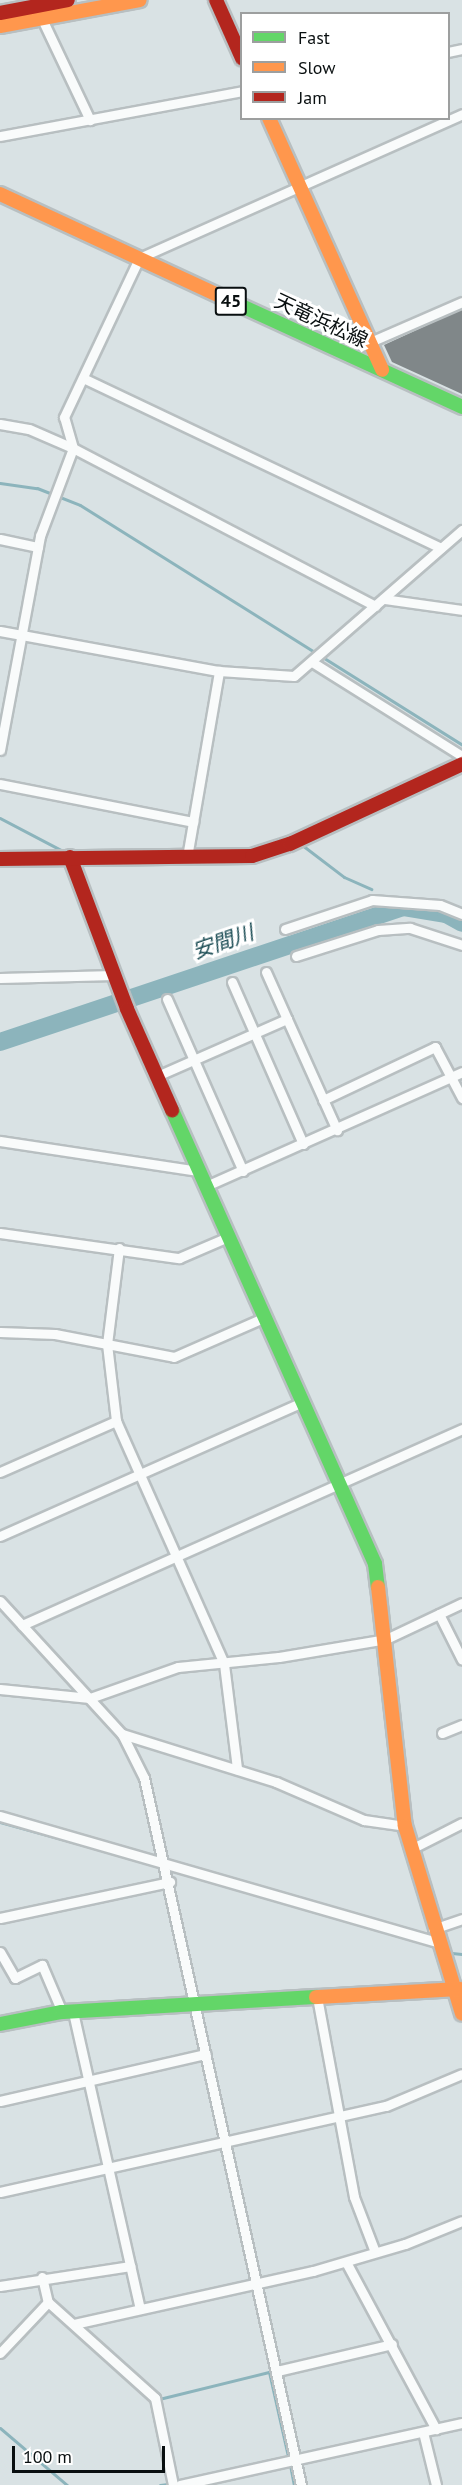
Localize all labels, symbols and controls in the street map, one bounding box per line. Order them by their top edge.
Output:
legend [240,12,450,120]
text: Fast [298,26,330,49]
text: Slow [298,56,336,79]
text: Jam [298,86,327,109]
road number: 45 [214,286,248,316]
street label: 天竜浜松線 [271,289,371,353]
water label: 安間川 [189,920,257,964]
scale bar [15,2434,168,2472]
text: 100 m [23,2445,72,2468]

